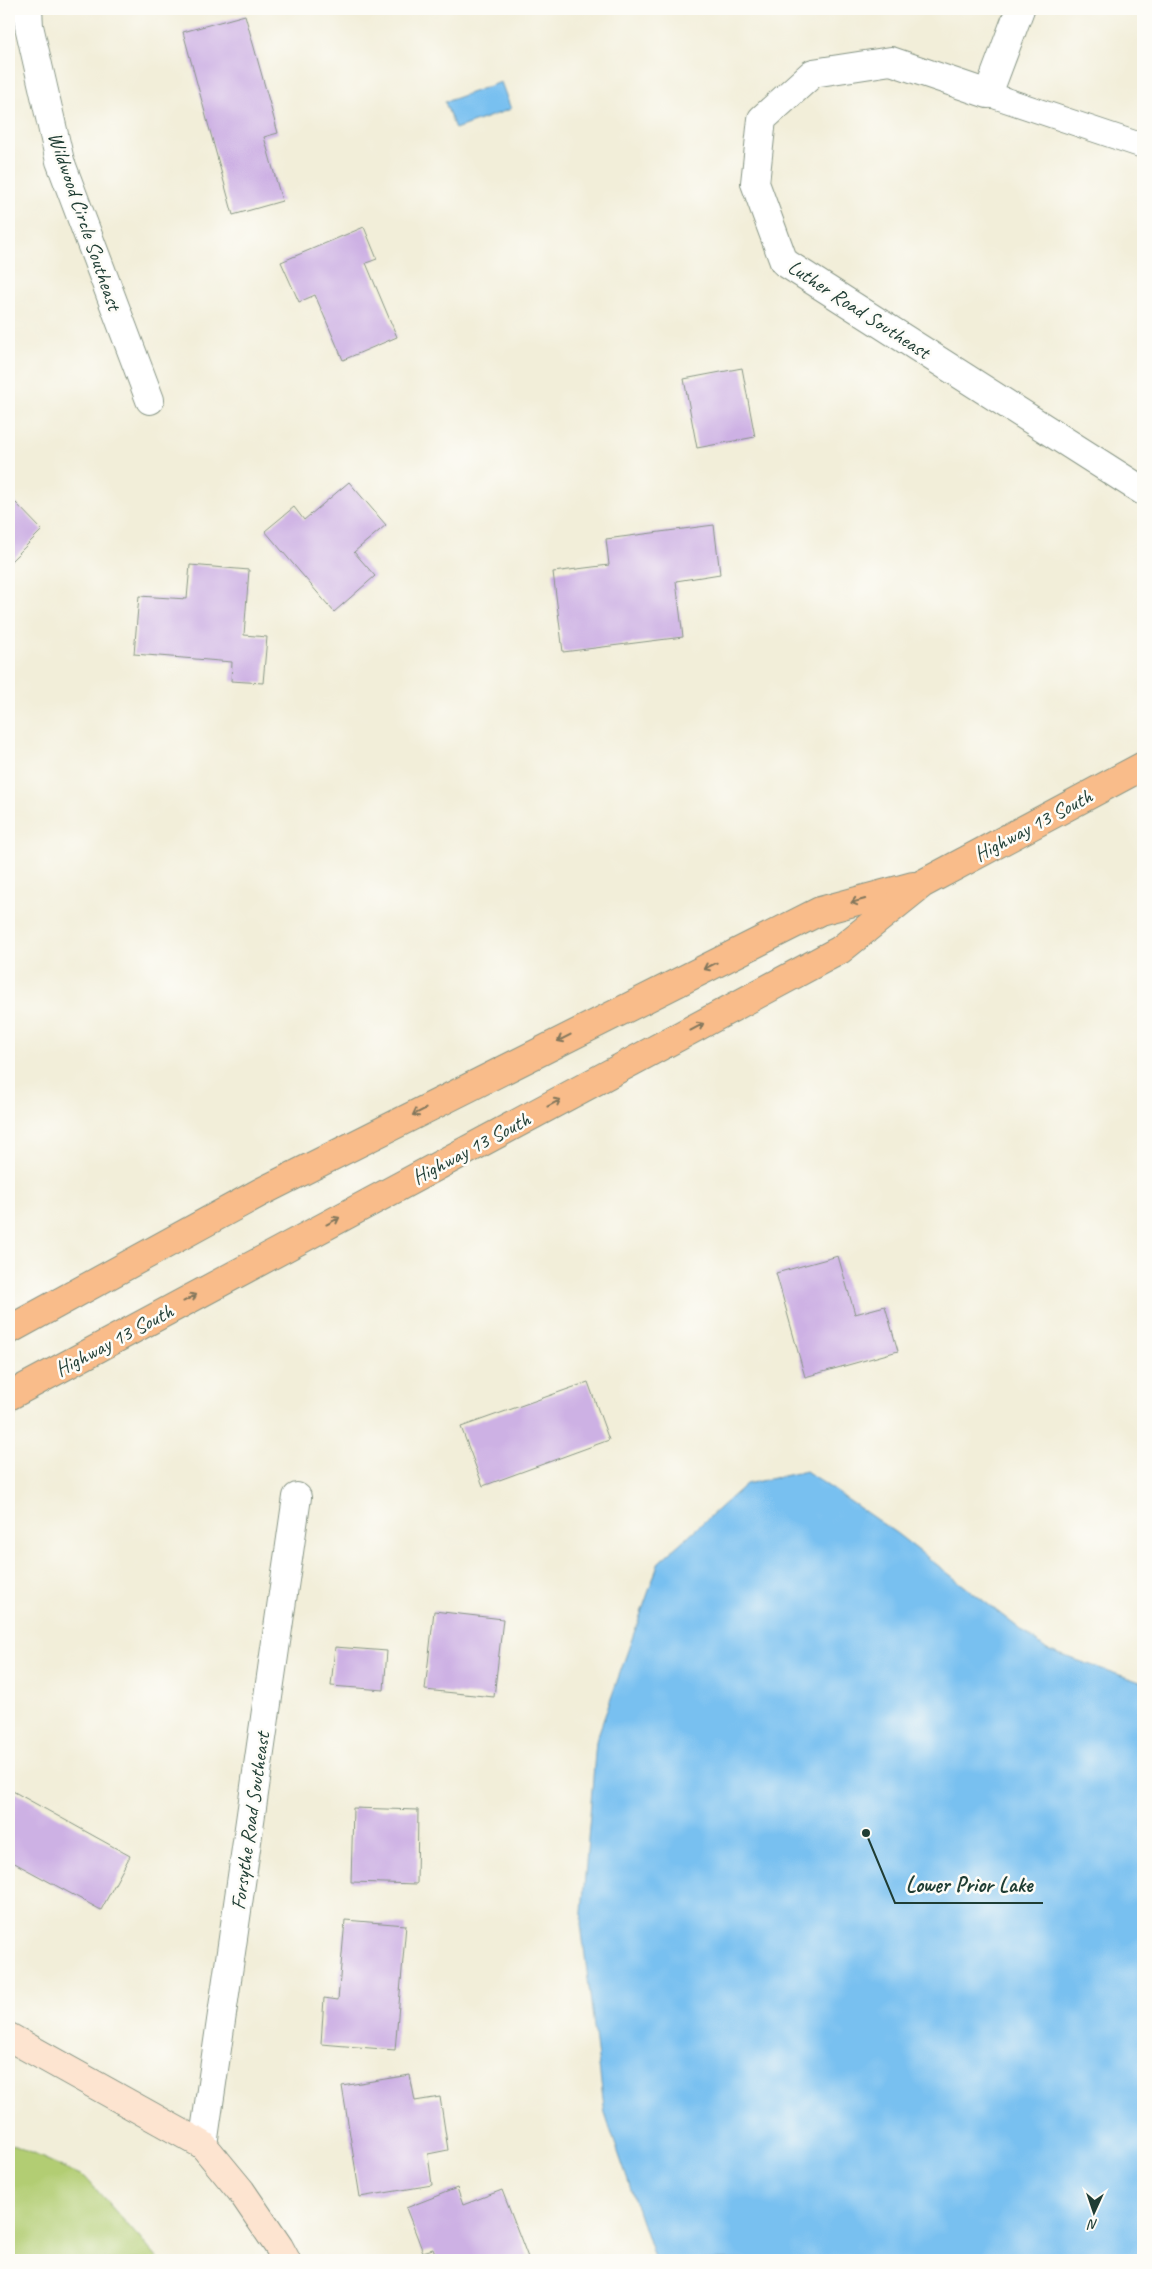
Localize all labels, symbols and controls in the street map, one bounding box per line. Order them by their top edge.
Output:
street label: Wildwood Circle Southeast [42,129,128,315]
street label: Luther Road Southeast [783,253,937,366]
street label: Highway 13 South [969,782,1098,867]
one-way arrow [851,897,867,906]
one-way arrow [703,962,718,971]
one-way arrow [689,1022,704,1031]
one-way arrow [557,1033,572,1043]
one-way arrow [546,1098,561,1108]
street label: Highway 13 South [407,1105,536,1190]
one-way arrow [412,1107,427,1117]
one-way arrow [326,1216,341,1226]
one-way arrow [183,1293,197,1303]
street label: Highway 13 South [50,1297,179,1382]
street label: Forsythe Road Southeast [225,1729,276,1911]
callout: Lower Prior Lake [895,1866,1043,1903]
text: Lower Prior Lake [906,1871,1034,1899]
north arrow [1070,2186,1120,2236]
text: N [1086,2216,1098,2233]

